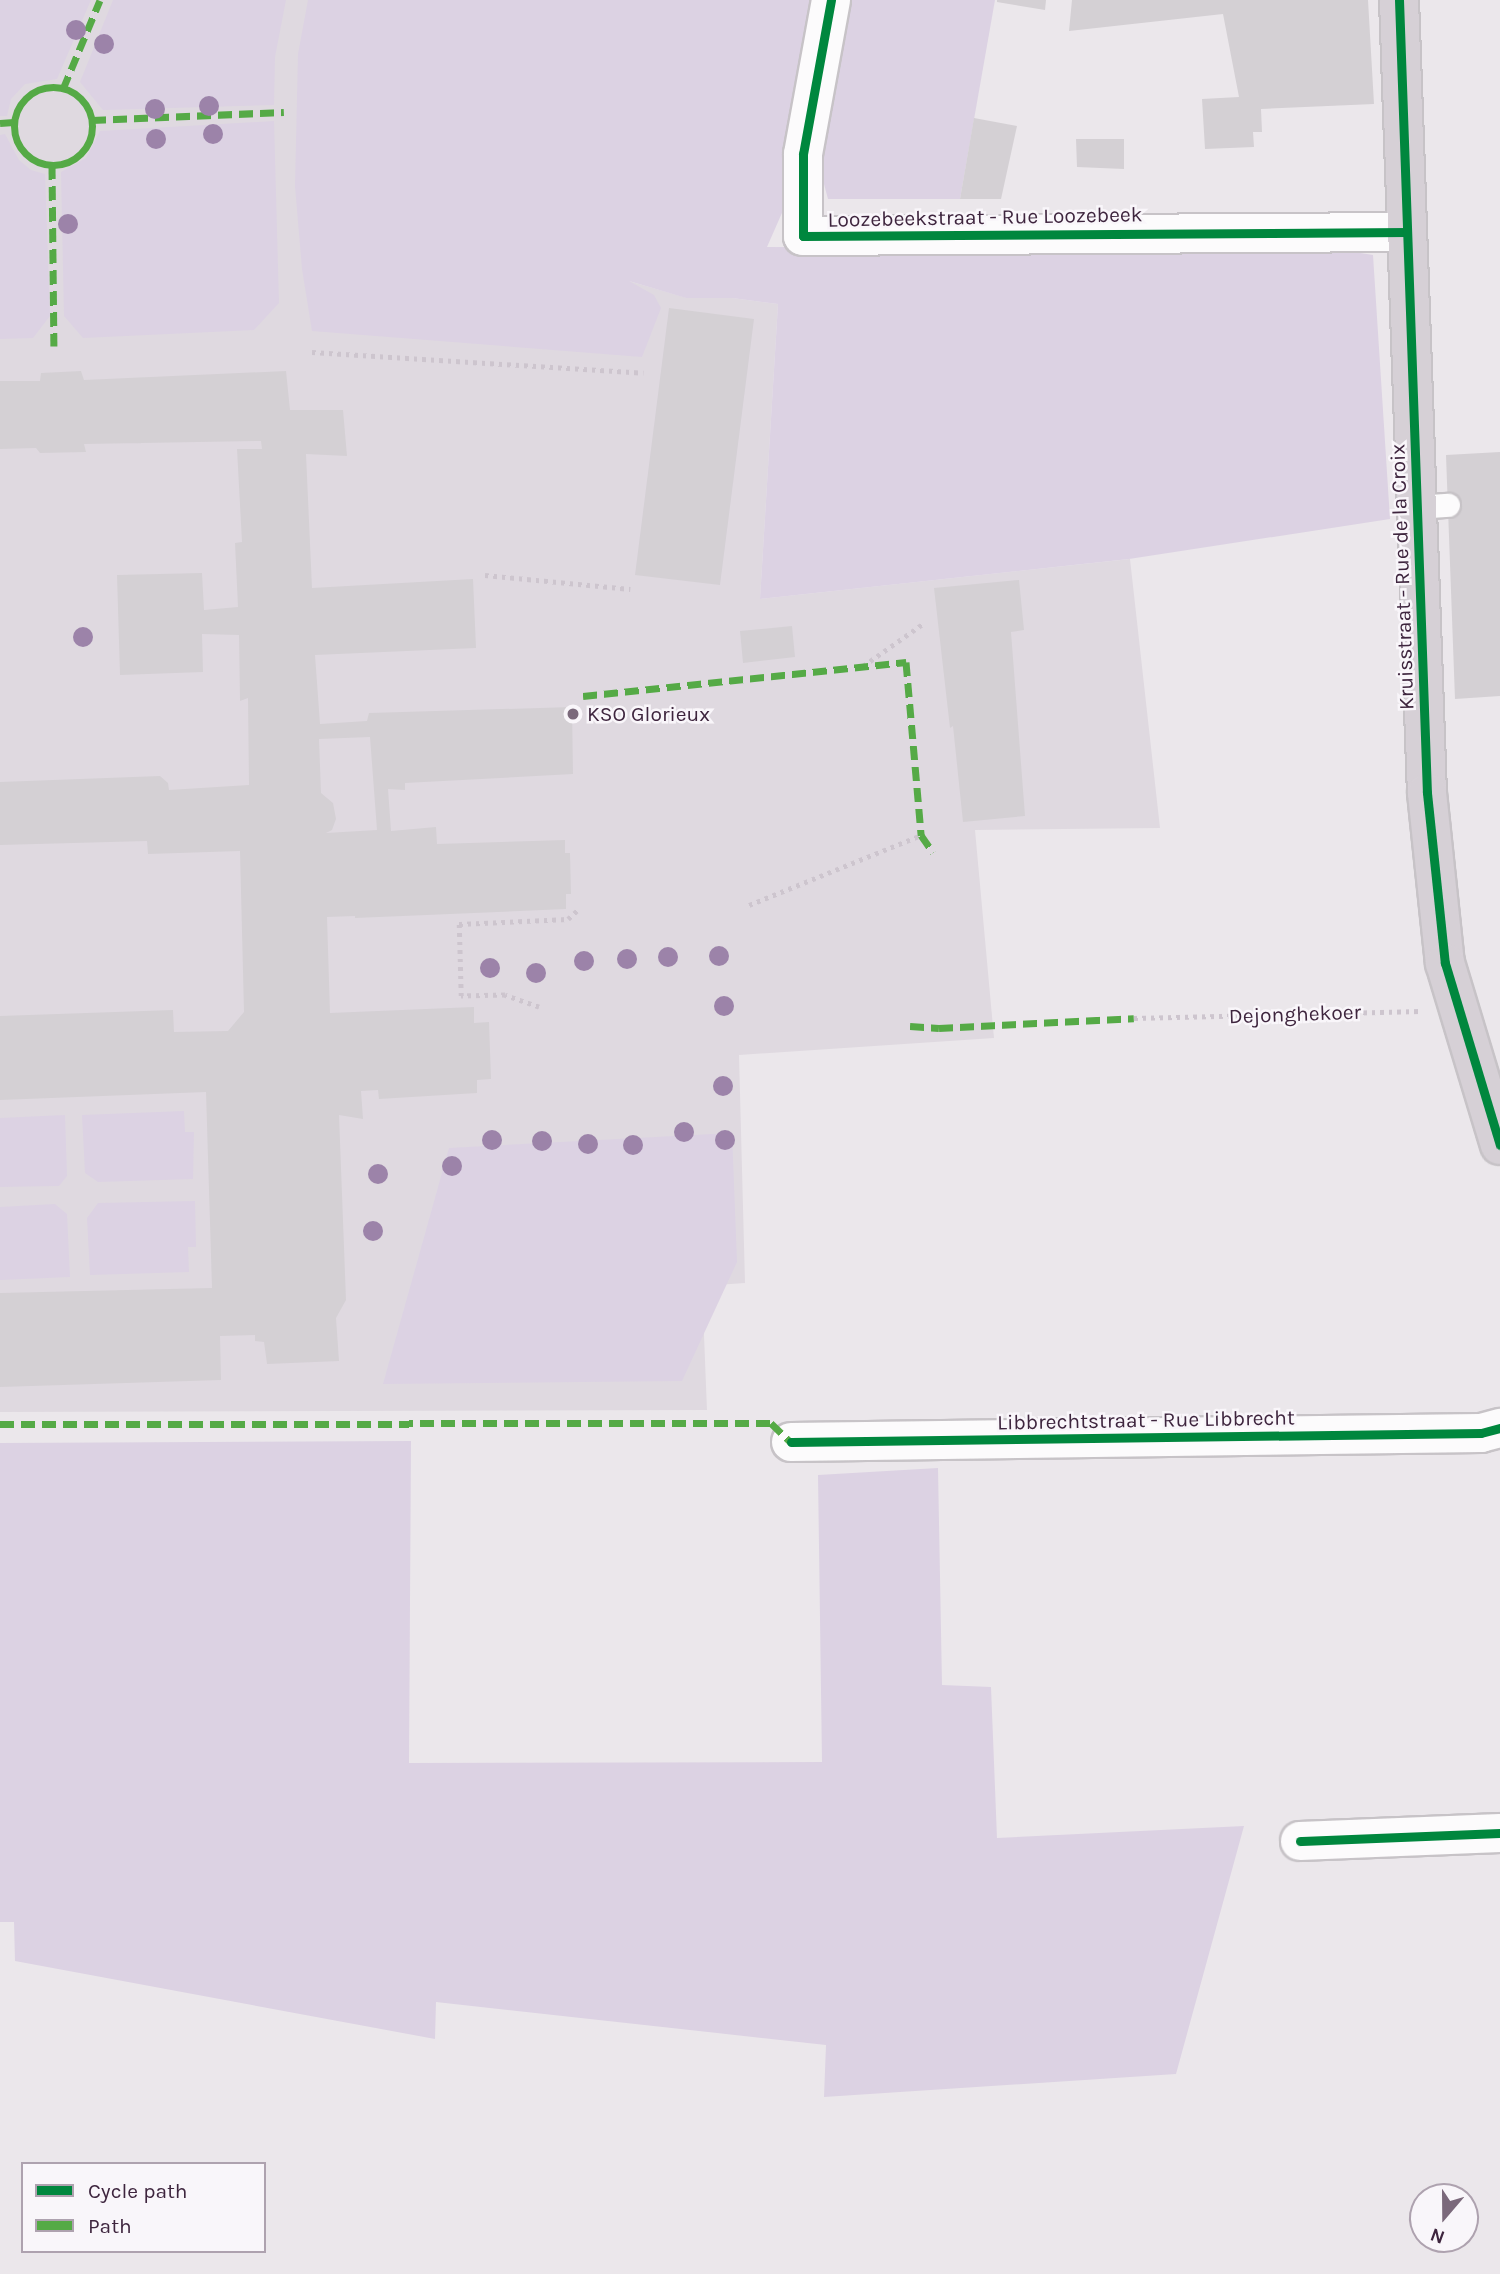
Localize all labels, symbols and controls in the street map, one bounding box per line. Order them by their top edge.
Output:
street label: Loozebeekstraat - Rue Loozebeek [827,202,1143,232]
street label: Kruisstraat - Rue de la Croix [1385,444,1419,710]
place label: KSO Glorieux [587,701,710,727]
marker: KSO Glorieux [565,706,581,722]
street label: Dejonghekoer [1228,999,1362,1029]
street label: Libbrechtstraat - Rue Libbrecht [997,1405,1295,1435]
legend [21,2162,266,2253]
text: Cycle path [88,2179,188,2203]
north arrow [1409,2183,1479,2253]
text: Path [88,2214,132,2238]
text: N [1427,2223,1448,2249]

